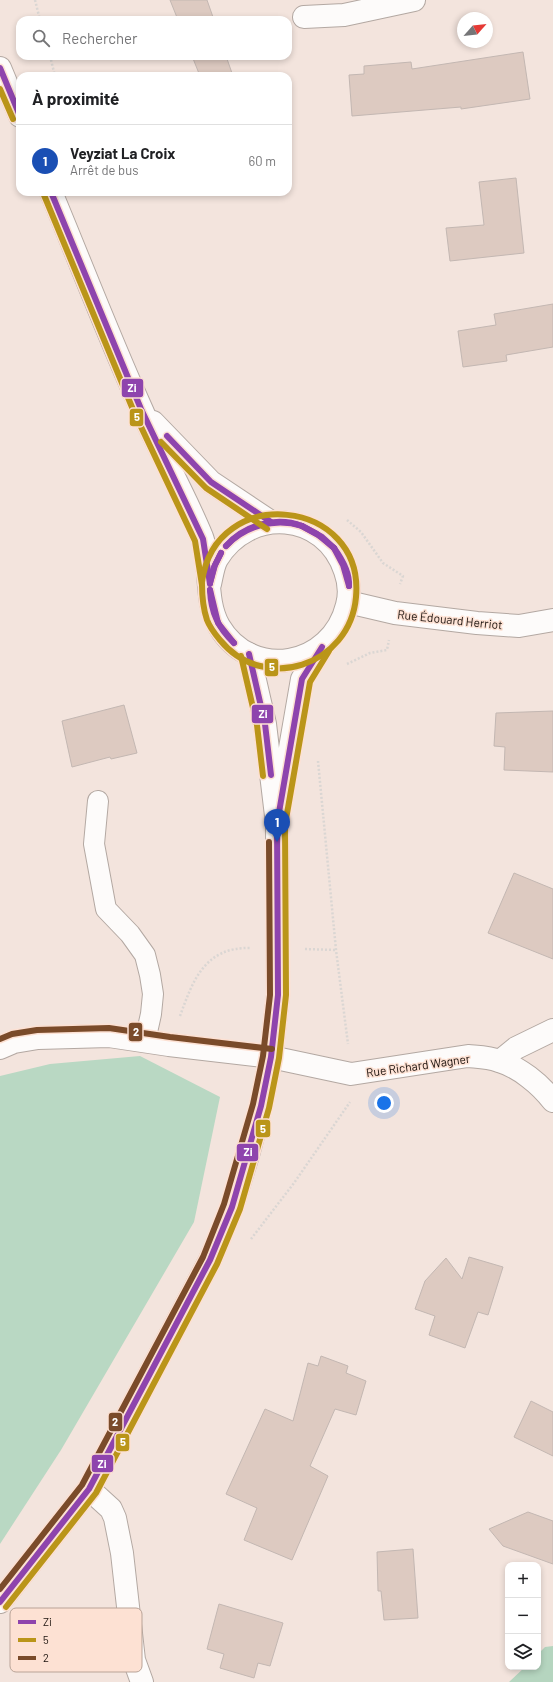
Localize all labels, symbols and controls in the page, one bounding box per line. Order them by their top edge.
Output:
north arrow [457,12,493,48]
search box [16,16,292,60]
icon: search [30,27,52,49]
text: Rechercher [62,29,138,47]
text: À proximité [32,88,119,108]
text: Veyziat La Croix [70,144,175,162]
text: 1 [43,153,47,169]
text: 60 m [249,153,276,169]
text: Arrêt de bus [70,162,138,178]
line badge: Zi [121,378,144,398]
text: Zi [128,381,137,394]
line badge: 5 [129,408,144,427]
text: 5 [134,410,140,423]
street label: Rue Édouard Herriot [397,607,503,631]
line badge: 5 [264,658,279,677]
text: 5 [269,660,275,673]
line badge: Zi [251,704,274,724]
text: Zi [259,707,268,720]
pin: 1 [264,809,290,842]
line badge: 2 [128,1022,143,1042]
text: 2 [133,1025,139,1038]
street label: Rue Richard Wagner [365,1051,471,1079]
your location [374,1093,394,1113]
line badge: 5 [255,1119,271,1138]
text: 5 [260,1122,266,1135]
line badge: Zi [236,1143,259,1162]
text: Zi [244,1145,253,1158]
line badge: 2 [108,1412,123,1432]
text: 2 [112,1415,118,1428]
line badge: 5 [115,1433,130,1452]
text: 5 [120,1435,126,1448]
line badge: Zi [91,1454,114,1473]
text: Zi [98,1457,107,1470]
map controls [505,1562,541,1670]
button: + [505,1562,541,1598]
button: − [505,1598,541,1634]
legend [10,1608,142,1672]
text: Zi [43,1615,52,1628]
text: 5 [43,1633,49,1646]
button: layers [505,1634,541,1670]
text: 2 [43,1651,49,1664]

